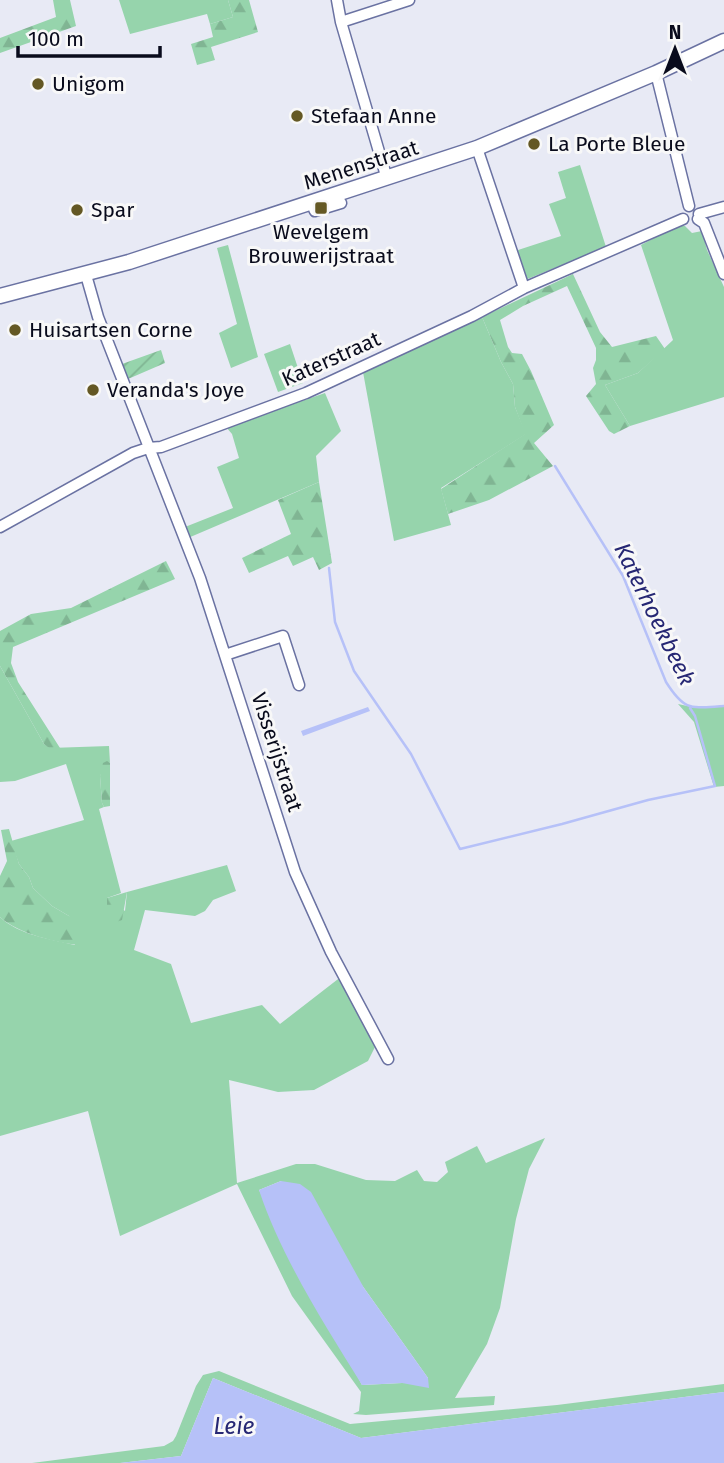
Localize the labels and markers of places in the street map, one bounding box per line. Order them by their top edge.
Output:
place label: Unigom [52,71,125,97]
marker: Unigom [30,76,46,92]
place label: Stefaan Anne [311,103,436,129]
marker: Stefaan Anne [289,108,305,124]
place label: La Porte Bleue [548,131,685,157]
marker: La Porte Bleue [526,136,542,152]
place label: Spar [91,197,134,223]
marker: Wevelgem Brouwerijstraat [313,200,329,216]
marker: Spar [69,202,85,218]
place label: Wevelgem Brouwerijstraat [248,219,395,269]
place label: Huisartsen Corne [29,317,193,343]
marker: Huisartsen Corne [7,322,23,338]
place label: Veranda's Joye [107,377,245,403]
marker: Veranda's Joye [85,382,101,398]

